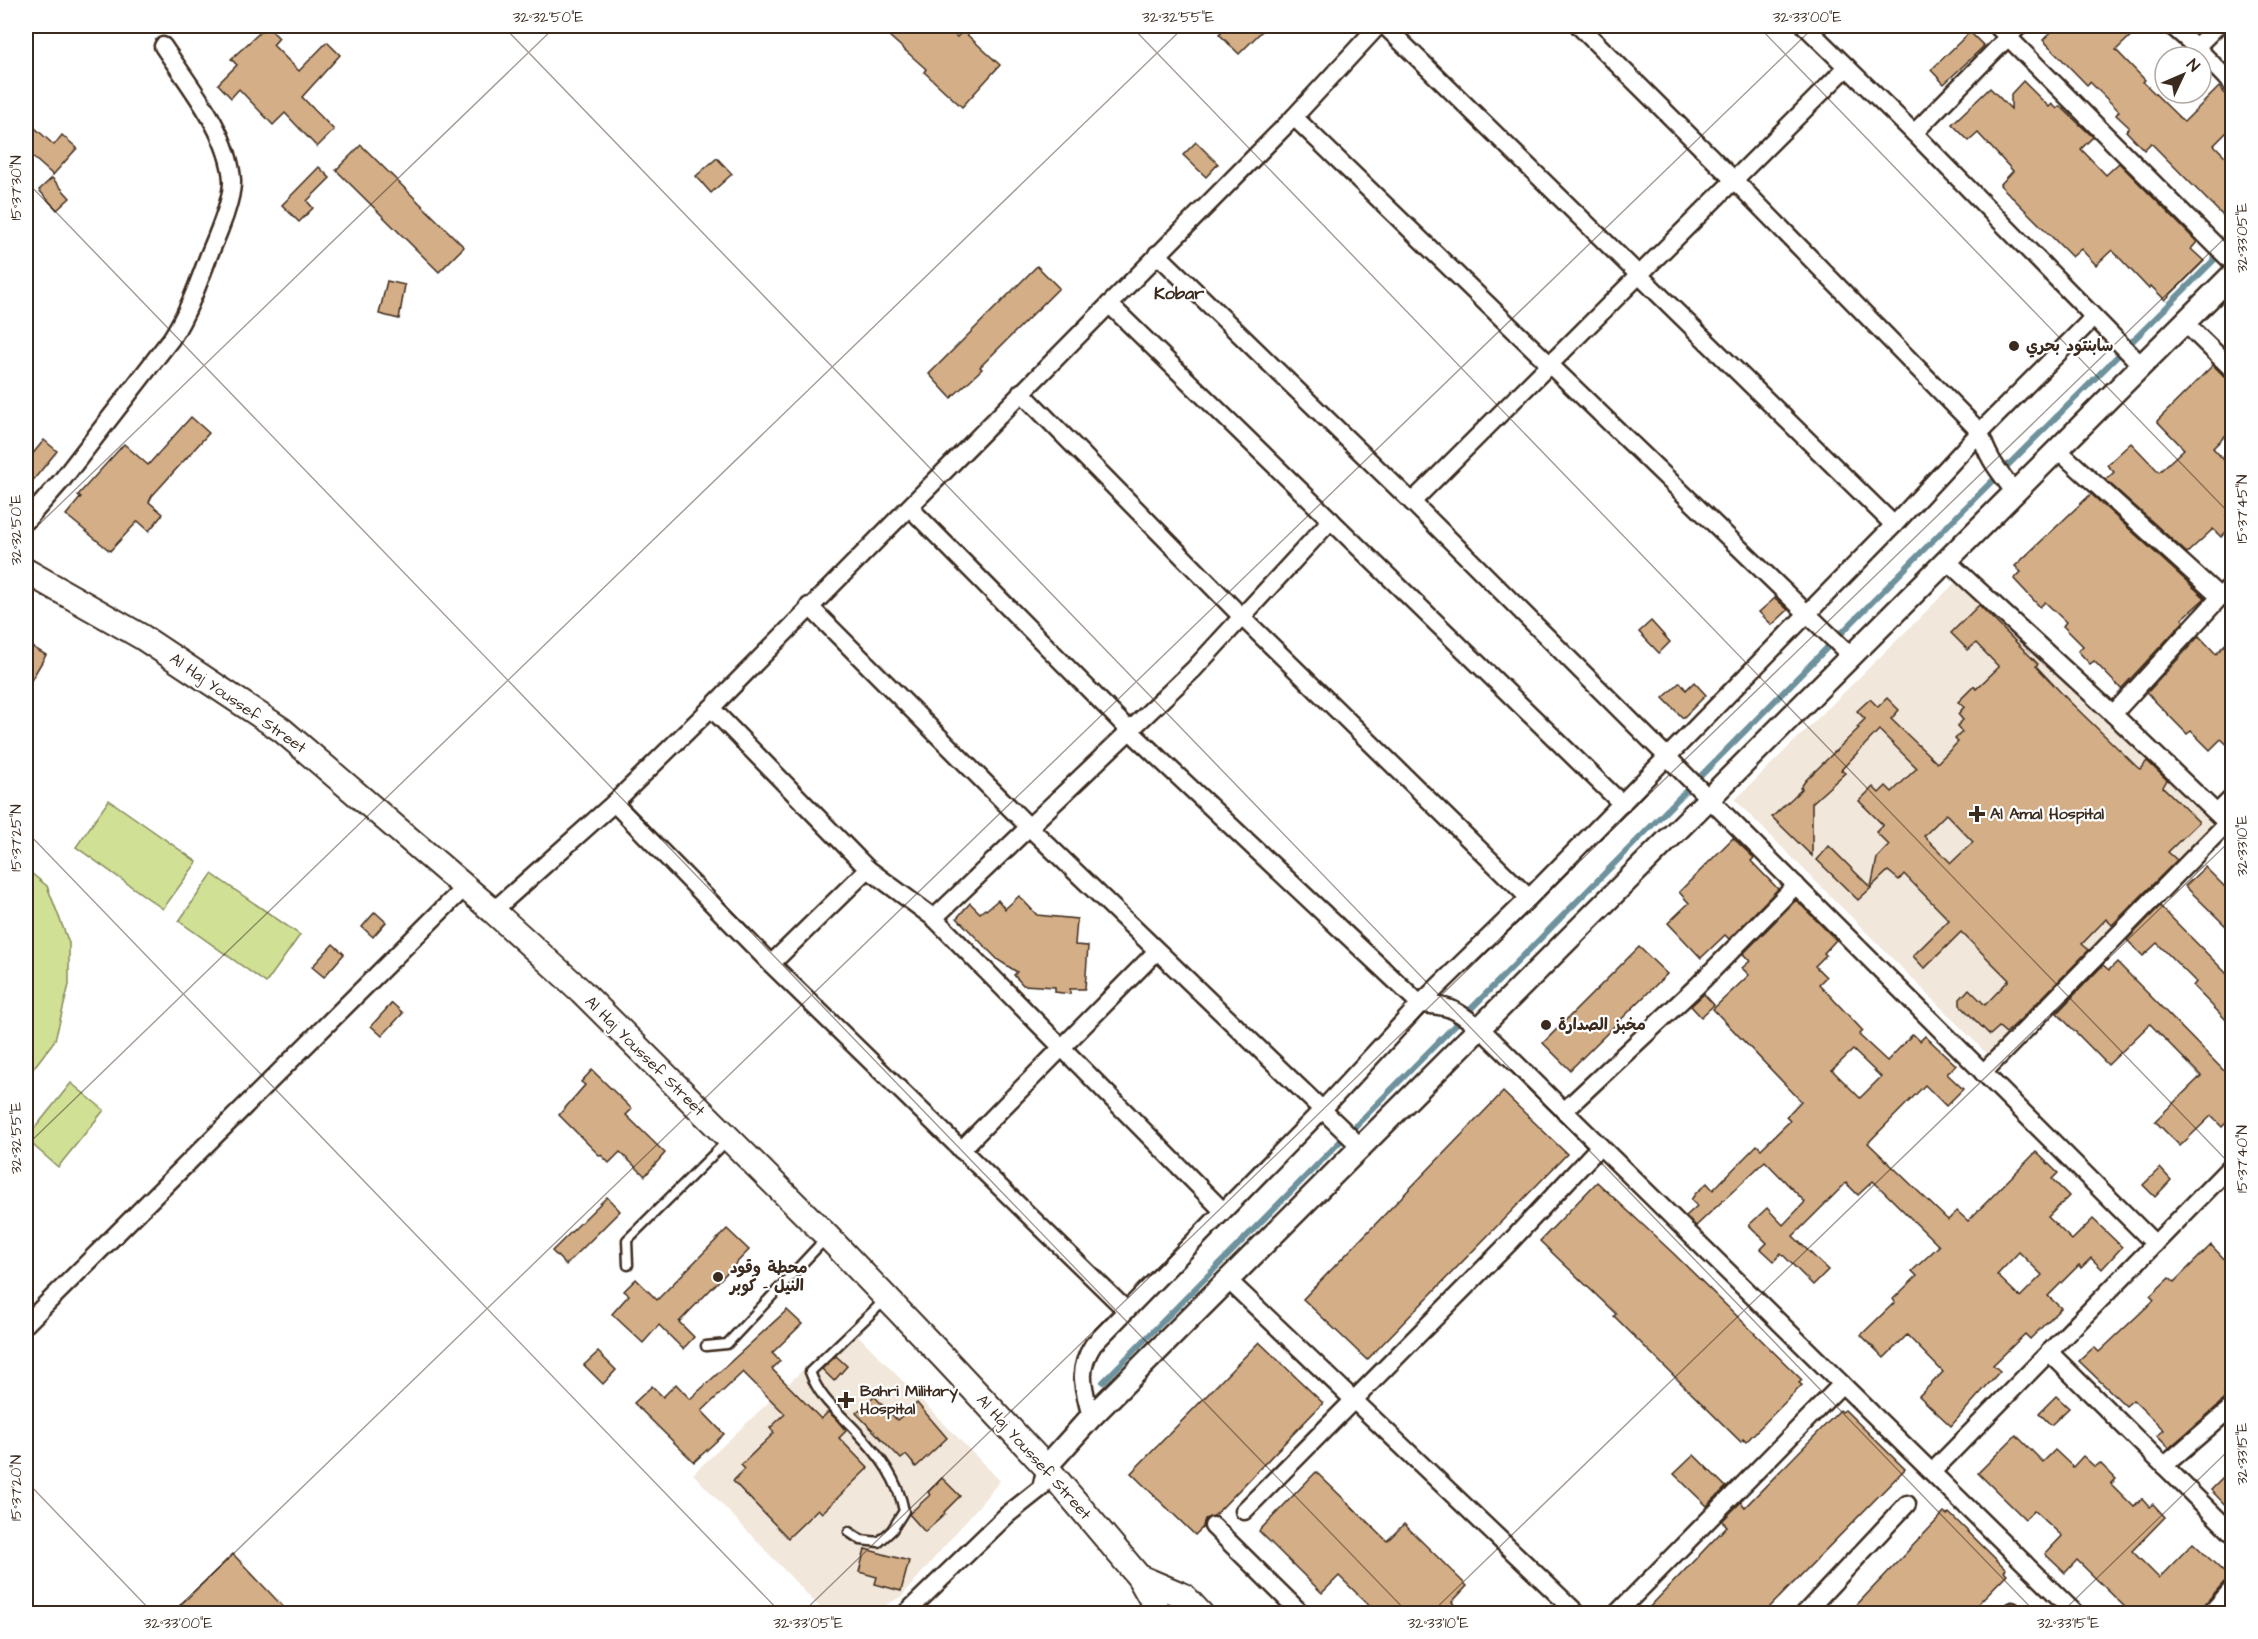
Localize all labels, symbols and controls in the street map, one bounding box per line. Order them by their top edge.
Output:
text: 32°32'50"E [513,7,583,28]
text: 32°32'55"E [1142,7,1214,28]
text: 32°33'00"E [1773,7,1841,28]
north arrow [2153,45,2213,105]
text: N [2182,54,2204,77]
text: 15°37'30"N [6,155,27,221]
text: 32°33'05"E [2232,203,2253,273]
district label: Kobar [1154,281,1204,306]
place label: سابنتود بحري [2026,335,2113,358]
marker: سابنتود بحري [2007,339,2021,353]
text: 15°37'45"N [2232,475,2253,543]
text: 32°32'50"E [6,495,27,565]
street label: Al Haj Youssef Street [165,648,311,759]
place label: Al Amal Hospital [1990,803,2105,825]
text: 15°37'25"N [6,804,27,872]
marker: Al Amal Hospital [1968,805,1986,823]
text: 32°33'10"E [2232,815,2253,877]
street label: Al Haj Youssef Street [580,991,710,1121]
place label: مخبز الصدارة [1558,1014,1646,1036]
marker: مخبز الصدارة [1539,1018,1553,1032]
text: 32°32'55"E [6,1102,27,1174]
text: 15°37'40"N [2232,1125,2253,1193]
place label: محطة وقود النيل - كوبر [728,1257,808,1297]
marker: محطة وقود النيل - كوبر [711,1270,725,1284]
place label: Bahri Military Hospital [860,1380,958,1420]
street label: Al Haj Youssef Street [972,1389,1097,1525]
marker: Bahri Military Hospital [837,1391,855,1409]
text: 32°33'15"E [2232,1423,2253,1485]
text: 15°37'20"N [6,1455,27,1521]
text: 32°33'00"E [144,1613,212,1634]
text: 32°33'05"E [773,1613,843,1634]
text: 32°33'10"E [1407,1613,1469,1634]
text: 32°33'15"E [2037,1613,2099,1634]

